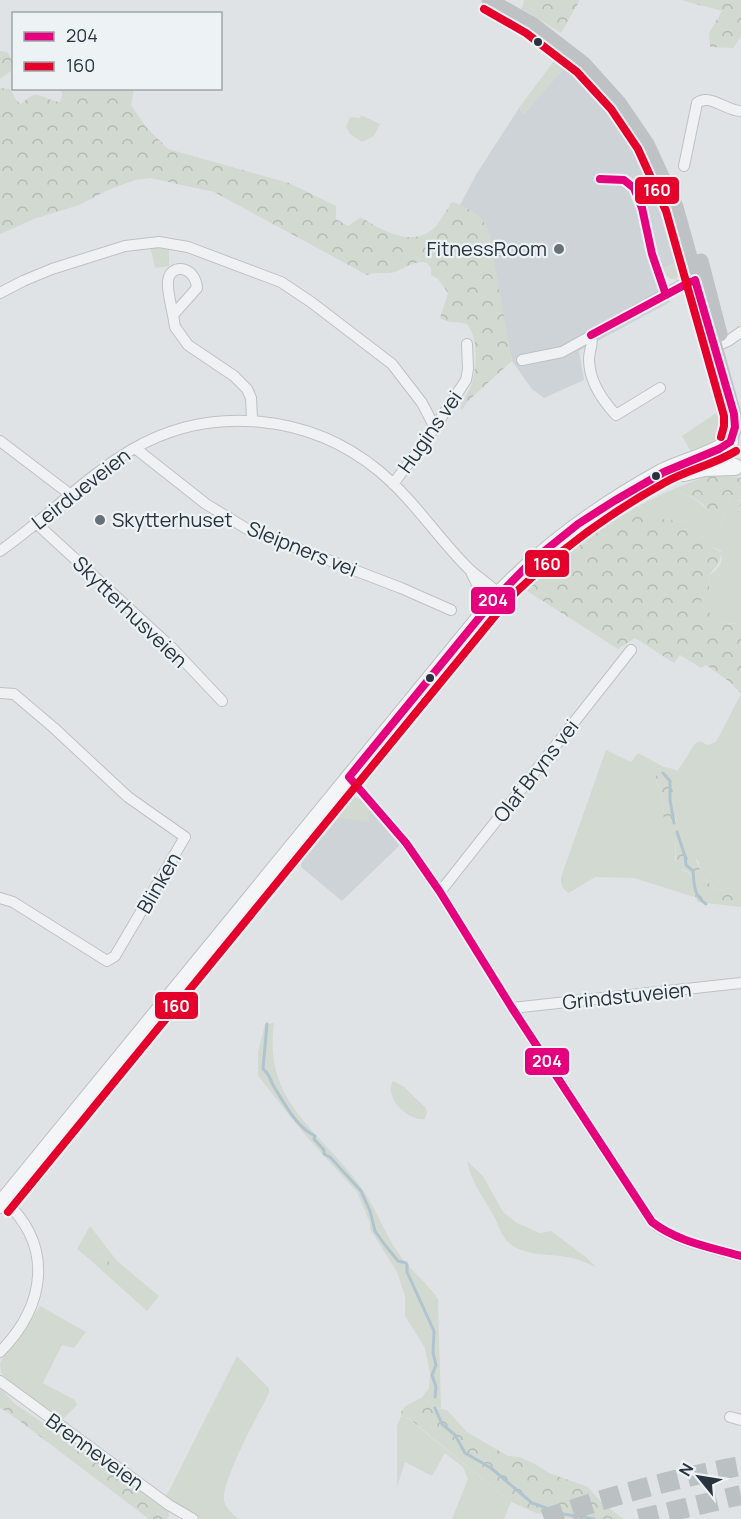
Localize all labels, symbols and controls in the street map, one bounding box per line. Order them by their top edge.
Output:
legend [12,12,222,90]
text: 204 [66,23,98,47]
unlabelled marker [532,36,544,48]
text: 160 [66,53,95,77]
line badge: 160 [634,176,680,205]
text: 160 [643,179,671,201]
place label: FitnessRoom [427,235,547,262]
marker: FitnessRoom [552,242,566,256]
street label: Hugins vei [391,385,468,478]
street label: Leirdueveien [26,442,135,536]
unlabelled marker [650,470,662,482]
place label: Skytterhuset [112,506,233,533]
marker: Skytterhuset [93,513,107,527]
street label: Sleipners vei [243,514,361,583]
line badge: 160 [524,549,570,578]
street label: Skytterhusveien [67,550,194,673]
text: 160 [533,553,561,575]
line badge: 204 [470,586,516,615]
text: 204 [478,589,508,611]
unlabelled marker [424,672,436,684]
street label: Olaf Bryns vei [487,714,584,828]
street label: Blinken [130,847,187,918]
street label: Grindstuveien [561,975,693,1016]
line badge: 160 [154,991,199,1020]
text: 160 [162,995,190,1017]
line badge: 204 [524,1047,570,1076]
text: 204 [532,1050,562,1072]
street label: Brenneveien [41,1407,150,1496]
north arrow [669,1447,729,1507]
text: N [674,1459,698,1480]

